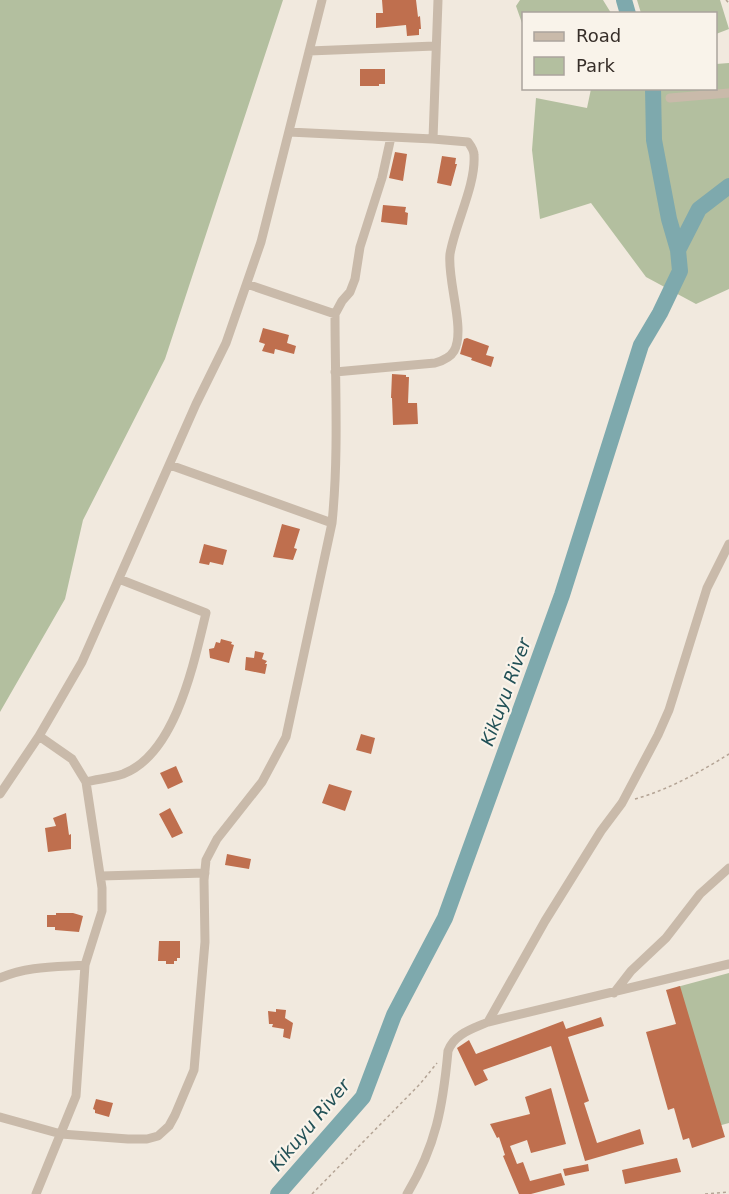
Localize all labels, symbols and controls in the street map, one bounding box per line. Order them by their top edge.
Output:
legend [522,12,717,90]
text: Road [576,25,621,46]
text: Park [576,55,615,76]
water label: Kikuyu River [476,634,535,749]
water label: Kikuyu River [265,1073,355,1175]

